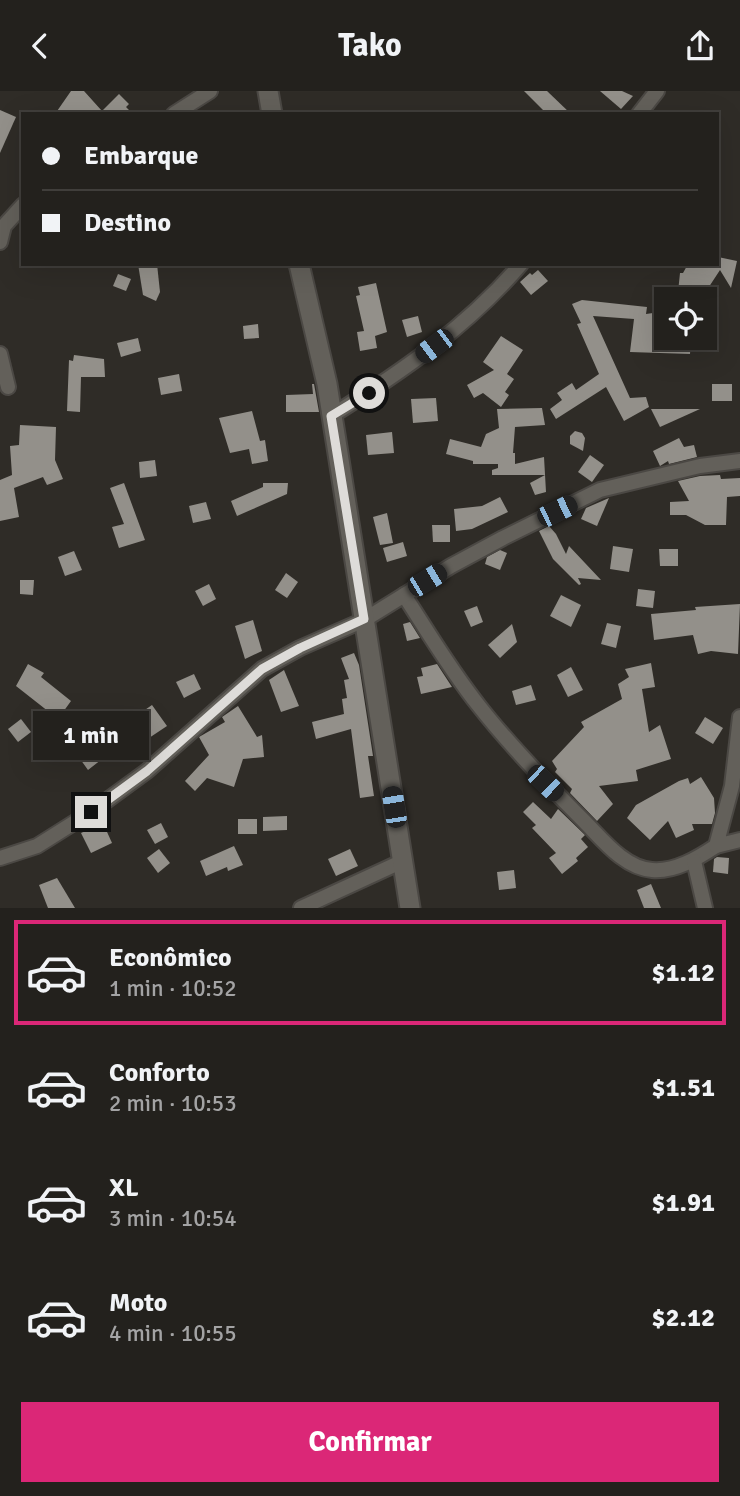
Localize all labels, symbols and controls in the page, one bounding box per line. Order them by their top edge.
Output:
text: Tako [338,26,402,65]
icon: back [21,27,59,65]
icon: share [681,27,719,65]
text: Embarque [84,140,198,172]
text: Destino [84,207,171,239]
map controls [654,287,717,350]
button: locate [654,287,717,350]
car [411,325,458,367]
route start [353,377,385,409]
car [534,492,581,530]
car [404,560,451,600]
callout: 1 min [33,711,149,759]
text: 1 min [63,721,119,750]
car [523,761,568,805]
car [381,785,408,829]
route end [75,796,107,828]
icon: car [25,941,88,1004]
text: Econômico [109,942,232,974]
text: $1.12 [651,957,715,989]
text: 1 min · 10:52 [109,974,237,1003]
icon: car [25,1056,88,1119]
text: Conforto [109,1057,210,1089]
text: $1.51 [651,1072,715,1104]
text: 2 min · 10:53 [109,1089,237,1118]
icon: car [25,1171,88,1234]
text: XL [109,1172,139,1204]
text: $1.91 [651,1187,715,1219]
text: 3 min · 10:54 [109,1204,237,1233]
icon: car [25,1286,88,1349]
text: Moto [109,1287,167,1319]
text: $2.12 [651,1302,715,1334]
text: 4 min · 10:55 [109,1319,237,1348]
button: Confirmar [21,1402,719,1482]

